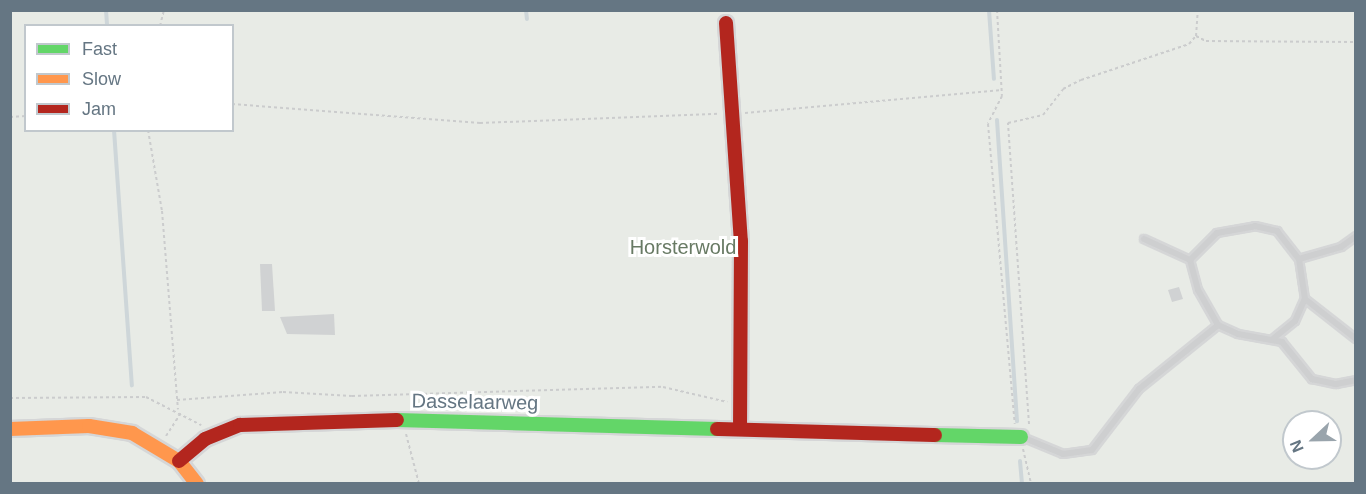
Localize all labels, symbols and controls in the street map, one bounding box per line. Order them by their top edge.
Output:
legend [24,24,234,132]
text: Fast [82,39,117,59]
text: Slow [82,69,121,89]
text: Jam [82,99,116,119]
park label: Horsterwold [630,235,736,259]
street label: Dasselaarweg [411,389,539,415]
north arrow [1282,410,1342,470]
text: N [1287,438,1307,455]

